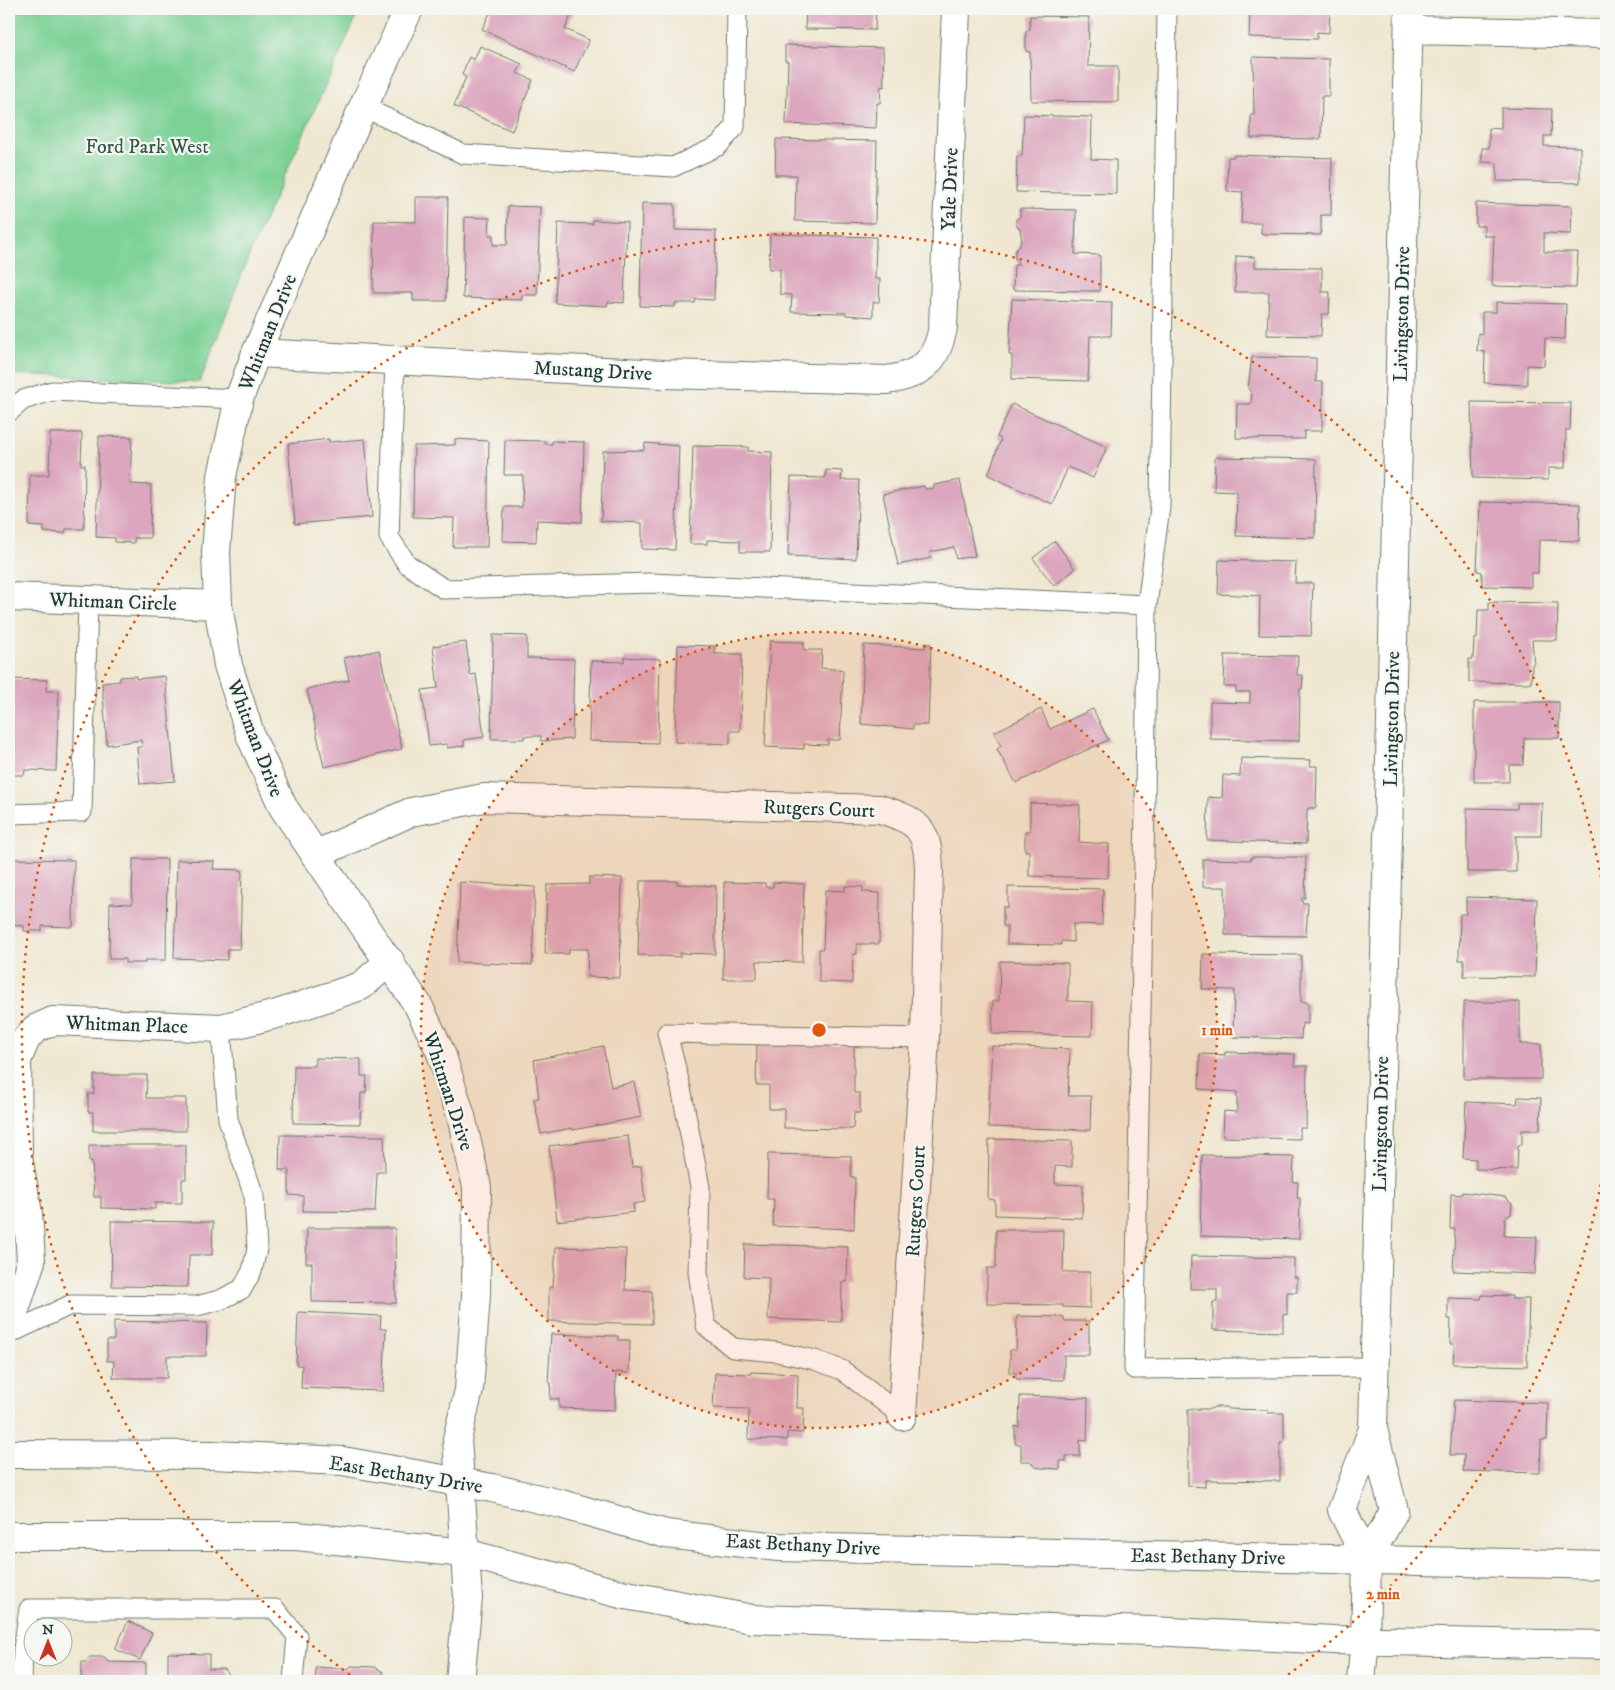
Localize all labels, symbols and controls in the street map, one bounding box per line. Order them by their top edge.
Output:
park label: Ford Park West [85,135,209,160]
street label: Yale Drive [937,147,964,231]
street label: Livingston Drive [1389,246,1416,382]
street label: Whitman Drive [233,271,303,395]
street label: Mustang Drive [533,356,653,387]
street label: Whitman Circle [48,588,177,617]
street label: Livingston Drive [1379,651,1406,787]
street label: Whitman Drive [220,675,288,801]
street label: Rutgers Court [762,795,876,824]
street label: Whitman Place [65,1011,188,1040]
centre of rings [810,1021,828,1039]
text: 1 min [1201,1021,1233,1040]
street label: Whitman Drive [416,1028,479,1154]
street label: Livingston Drive [1368,1056,1395,1192]
street label: Rutgers Court [901,1144,932,1258]
street label: East Bethany Drive [327,1451,484,1500]
street label: East Bethany Drive [725,1529,881,1562]
street label: East Bethany Drive [1130,1544,1286,1571]
text: 2 min [1366,1585,1400,1604]
north arrow [22,1618,72,1668]
text: N [42,1621,54,1639]

